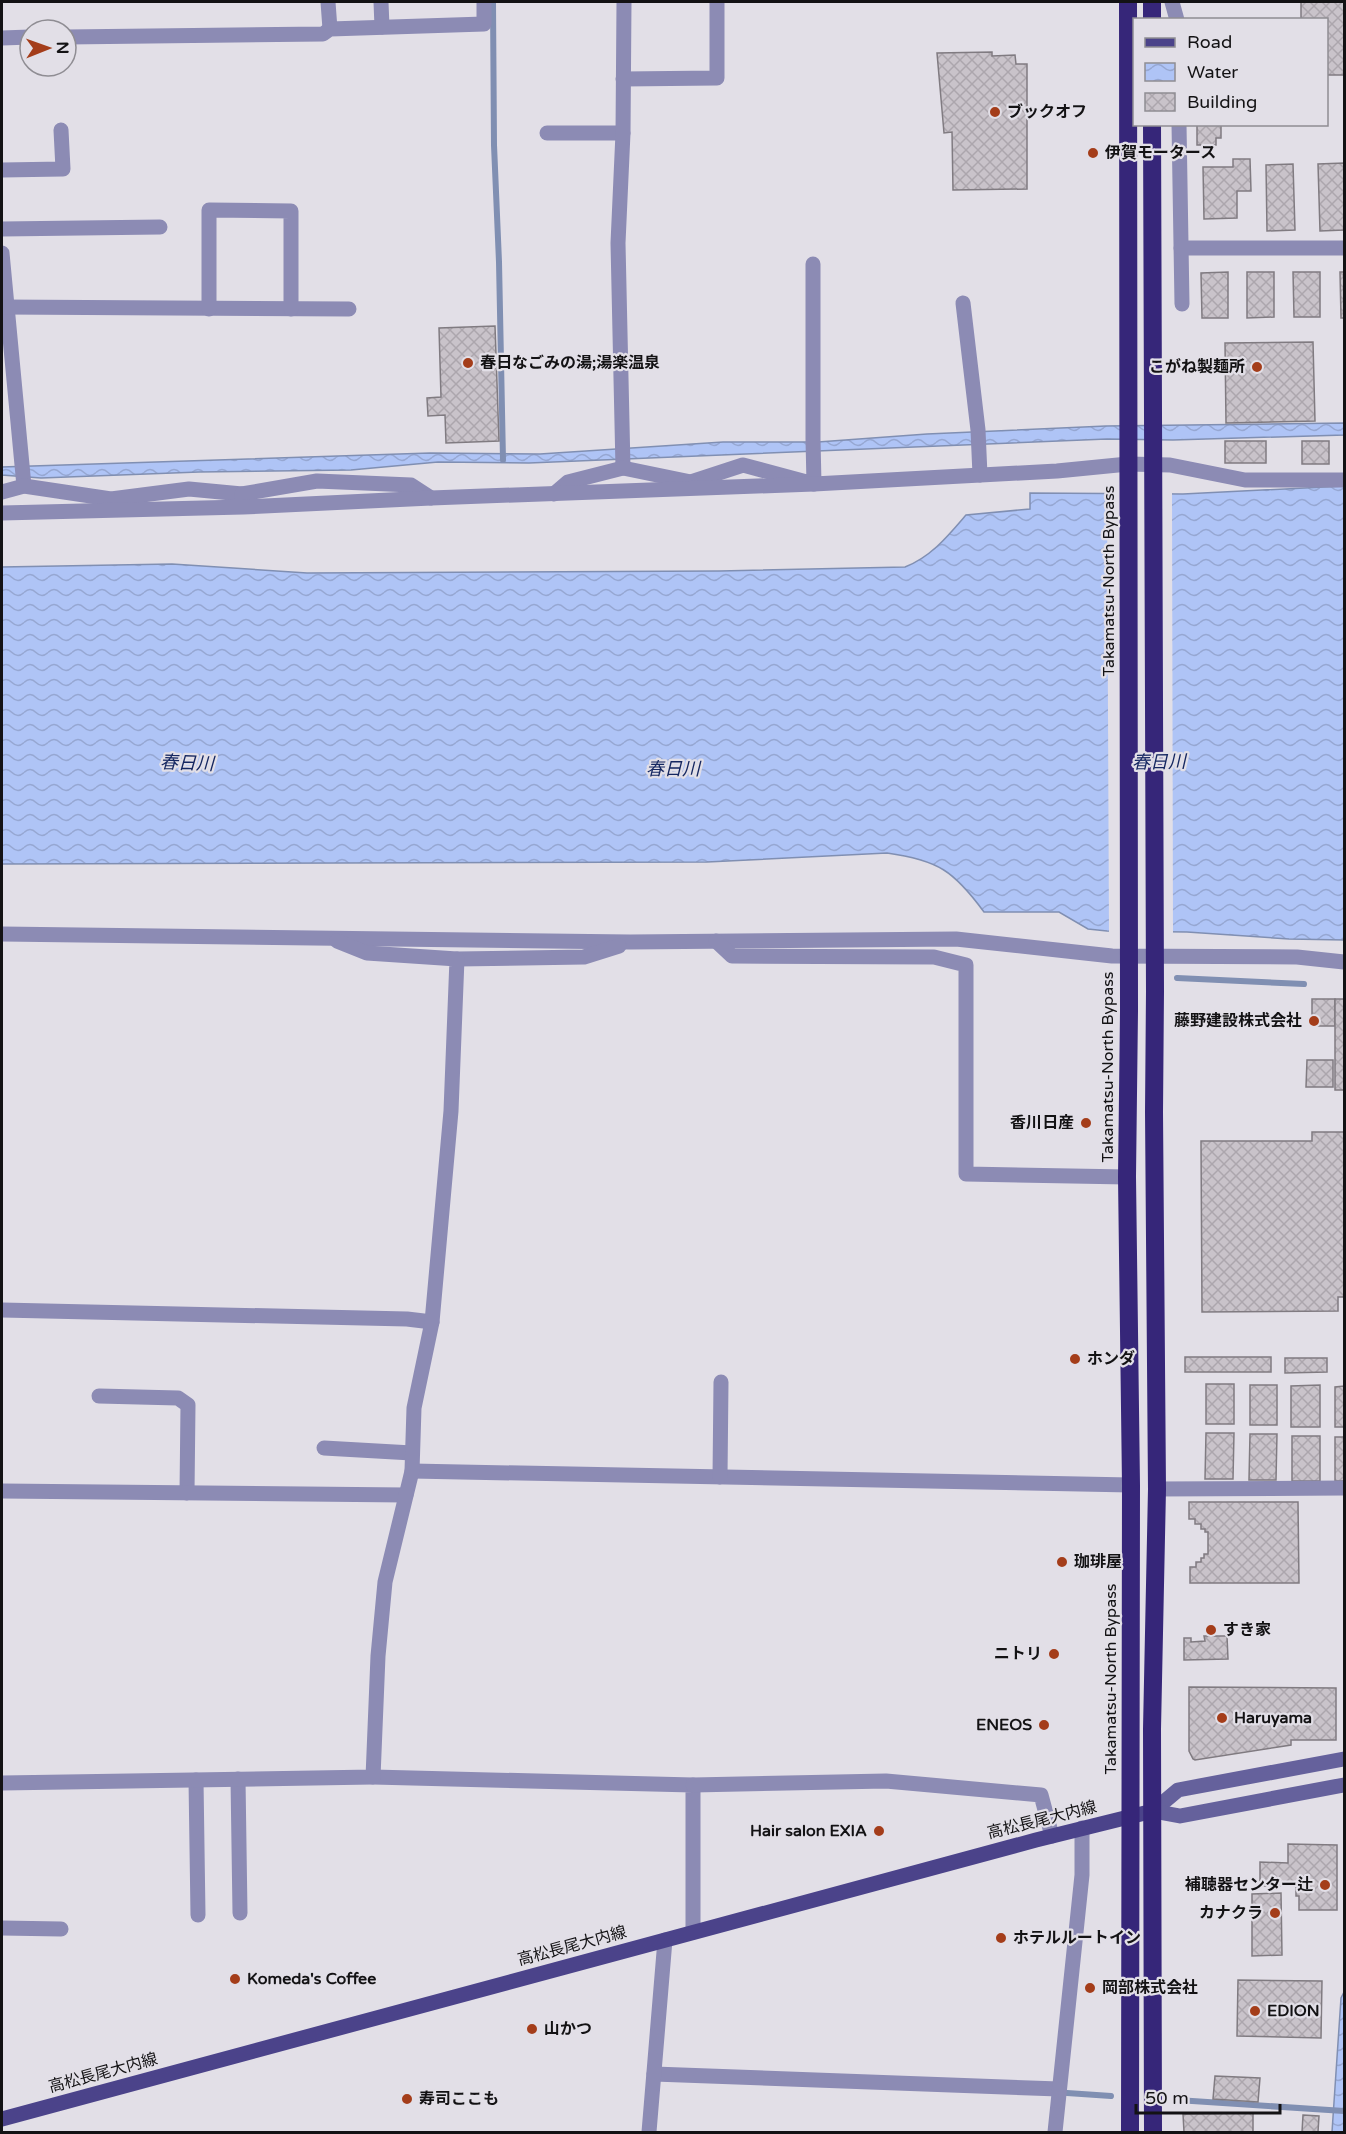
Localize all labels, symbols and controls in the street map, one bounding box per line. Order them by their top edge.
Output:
north arrow [18,18,78,78]
legend [1133,18,1328,126]
text: Road [1187,31,1232,53]
text: N [52,41,72,54]
text: Water [1187,61,1238,83]
text: Building [1187,91,1257,113]
place label: ブックオフ [1007,102,1087,122]
marker: ブックオフ [988,105,1002,119]
place label: 伊賀モータース [1104,143,1216,163]
marker: 伊賀モータース [1086,146,1100,160]
place label: 春日なごみの湯;湯楽温泉 [480,353,660,373]
marker: 春日なごみの湯;湯楽温泉 [461,356,475,370]
place label: こがね製麺所 [1149,357,1245,377]
marker: こがね製麺所 [1250,360,1264,374]
street label: Takamatsu-North Bypass [1099,486,1119,676]
water label: 春日川 [1132,750,1188,773]
water label: 春日川 [160,751,216,775]
water label: 春日川 [646,758,702,780]
street label: Takamatsu-North Bypass [1098,972,1118,1162]
place label: 藤野建設株式会社 [1174,1011,1302,1031]
marker: 藤野建設株式会社 [1307,1014,1321,1028]
place label: 香川日産 [1010,1113,1074,1133]
marker: 香川日産 [1079,1116,1093,1130]
place label: ホンダ [1087,1349,1135,1369]
marker: ホンダ [1068,1352,1082,1366]
place label: 珈琲屋 [1074,1552,1122,1572]
marker: 珈琲屋 [1055,1555,1069,1569]
street label: Takamatsu-North Bypass [1101,1584,1121,1774]
place label: すき家 [1223,1620,1271,1640]
marker: すき家 [1204,1623,1218,1637]
place label: ニトリ [994,1644,1042,1664]
marker: ニトリ [1047,1647,1061,1661]
place label: Haruyama [1234,1708,1312,1728]
marker: Haruyama [1215,1711,1229,1725]
place label: ENEOS [976,1715,1032,1735]
marker: ENEOS [1037,1718,1051,1732]
street label: 高松長尾大内線 [985,1797,1099,1843]
place label: Hair salon EXIA [750,1821,867,1841]
marker: Hair salon EXIA [872,1824,886,1838]
place label: 補聴器センター辻 [1185,1875,1313,1895]
marker: 補聴器センター辻 [1318,1878,1332,1892]
place label: カナクラ [1199,1903,1263,1923]
marker: カナクラ [1268,1906,1282,1920]
street label: 高松長尾大内線 [515,1922,629,1970]
place label: ホテルルートイン [1013,1928,1141,1948]
marker: ホテルルートイン [994,1931,1008,1945]
place label: Komeda's Coffee [247,1969,376,1989]
marker: Komeda's Coffee [228,1972,242,1986]
place label: 岡部株式会社 [1102,1978,1198,1998]
marker: 岡部株式会社 [1083,1981,1097,1995]
place label: EDION [1267,2001,1320,2021]
marker: EDION [1248,2004,1262,2018]
place label: 山かつ [544,2019,592,2039]
marker: 山かつ [525,2022,539,2036]
street label: 高松長尾大内線 [46,2049,160,2097]
scale bar [1136,2077,1280,2115]
text: 50 m [1145,2087,1189,2109]
place label: 寿司ここも [419,2089,499,2109]
marker: 寿司ここも [400,2092,414,2106]

